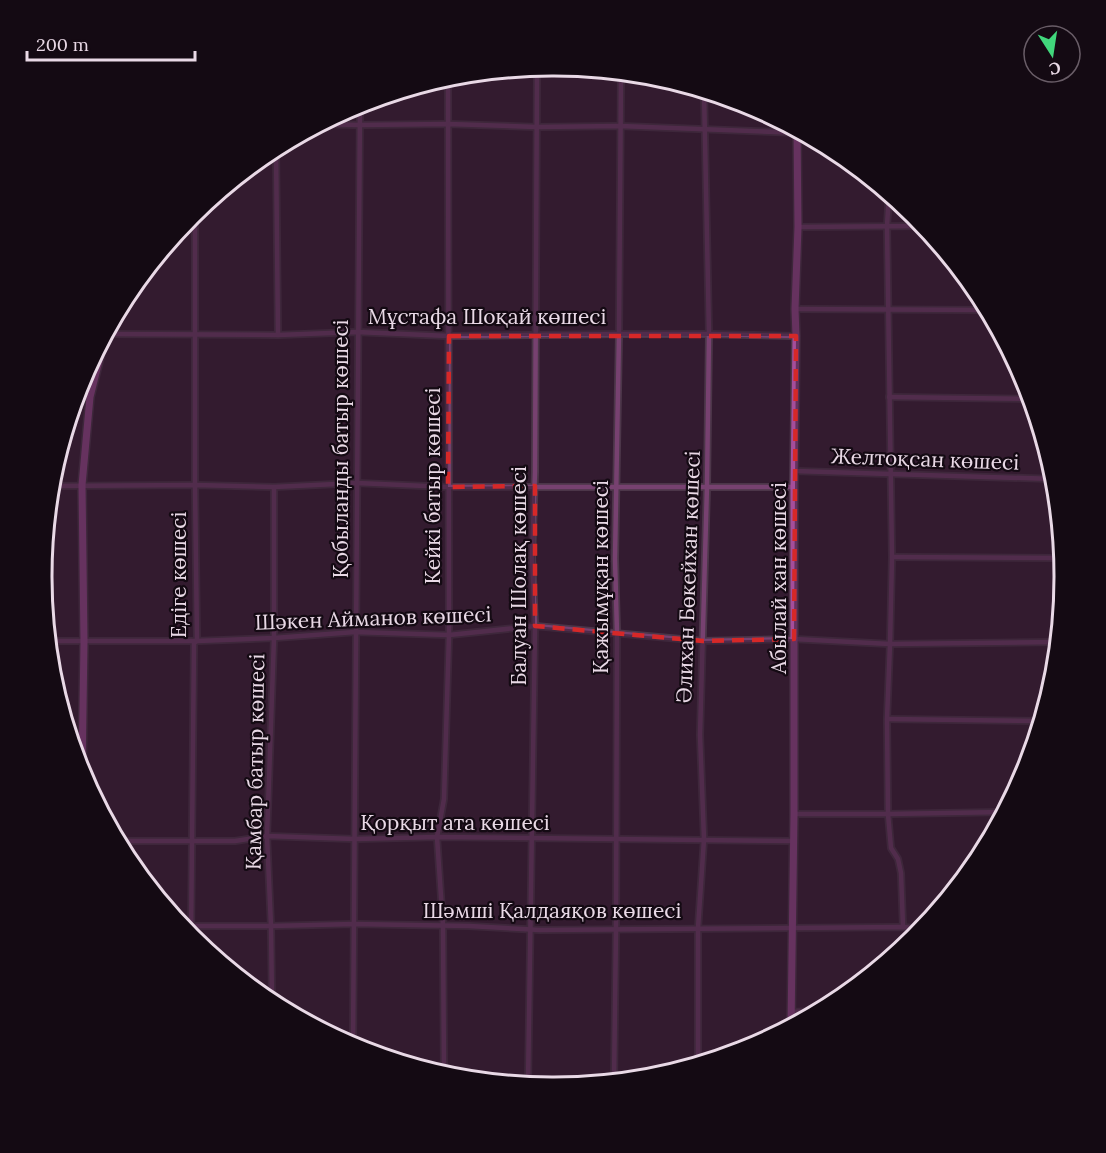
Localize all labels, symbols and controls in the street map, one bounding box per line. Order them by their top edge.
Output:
scale bar [27,24,195,62]
north arrow [1022,24,1082,84]
text: 200 m [36,33,89,56]
text: С [1048,58,1063,80]
street label: Мұстафа Шоқай көшесі [368,303,606,330]
street label: Қобыланды батыр көшесі [327,319,354,578]
street label: Кейкі батыр көшесі [419,388,446,584]
street label: Желтоқсан көшесі [830,442,1020,476]
street label: Әлихан Бөкейхан көшесі [670,450,706,704]
street label: Балуан Шолақ көшесі [505,466,532,686]
street label: Қажымұқан көшесі [587,480,614,674]
street label: Абылай хан көшесі [765,482,792,675]
street label: Едіге көшесі [165,512,192,638]
street label: Шәкен Айманов көшесі [254,600,492,636]
street label: Қамбар батыр көшесі [240,653,270,870]
street label: Қорқыт ата көшесі [360,809,550,836]
street label: Шәмші Қалдаяқов көшесі [423,897,681,924]

